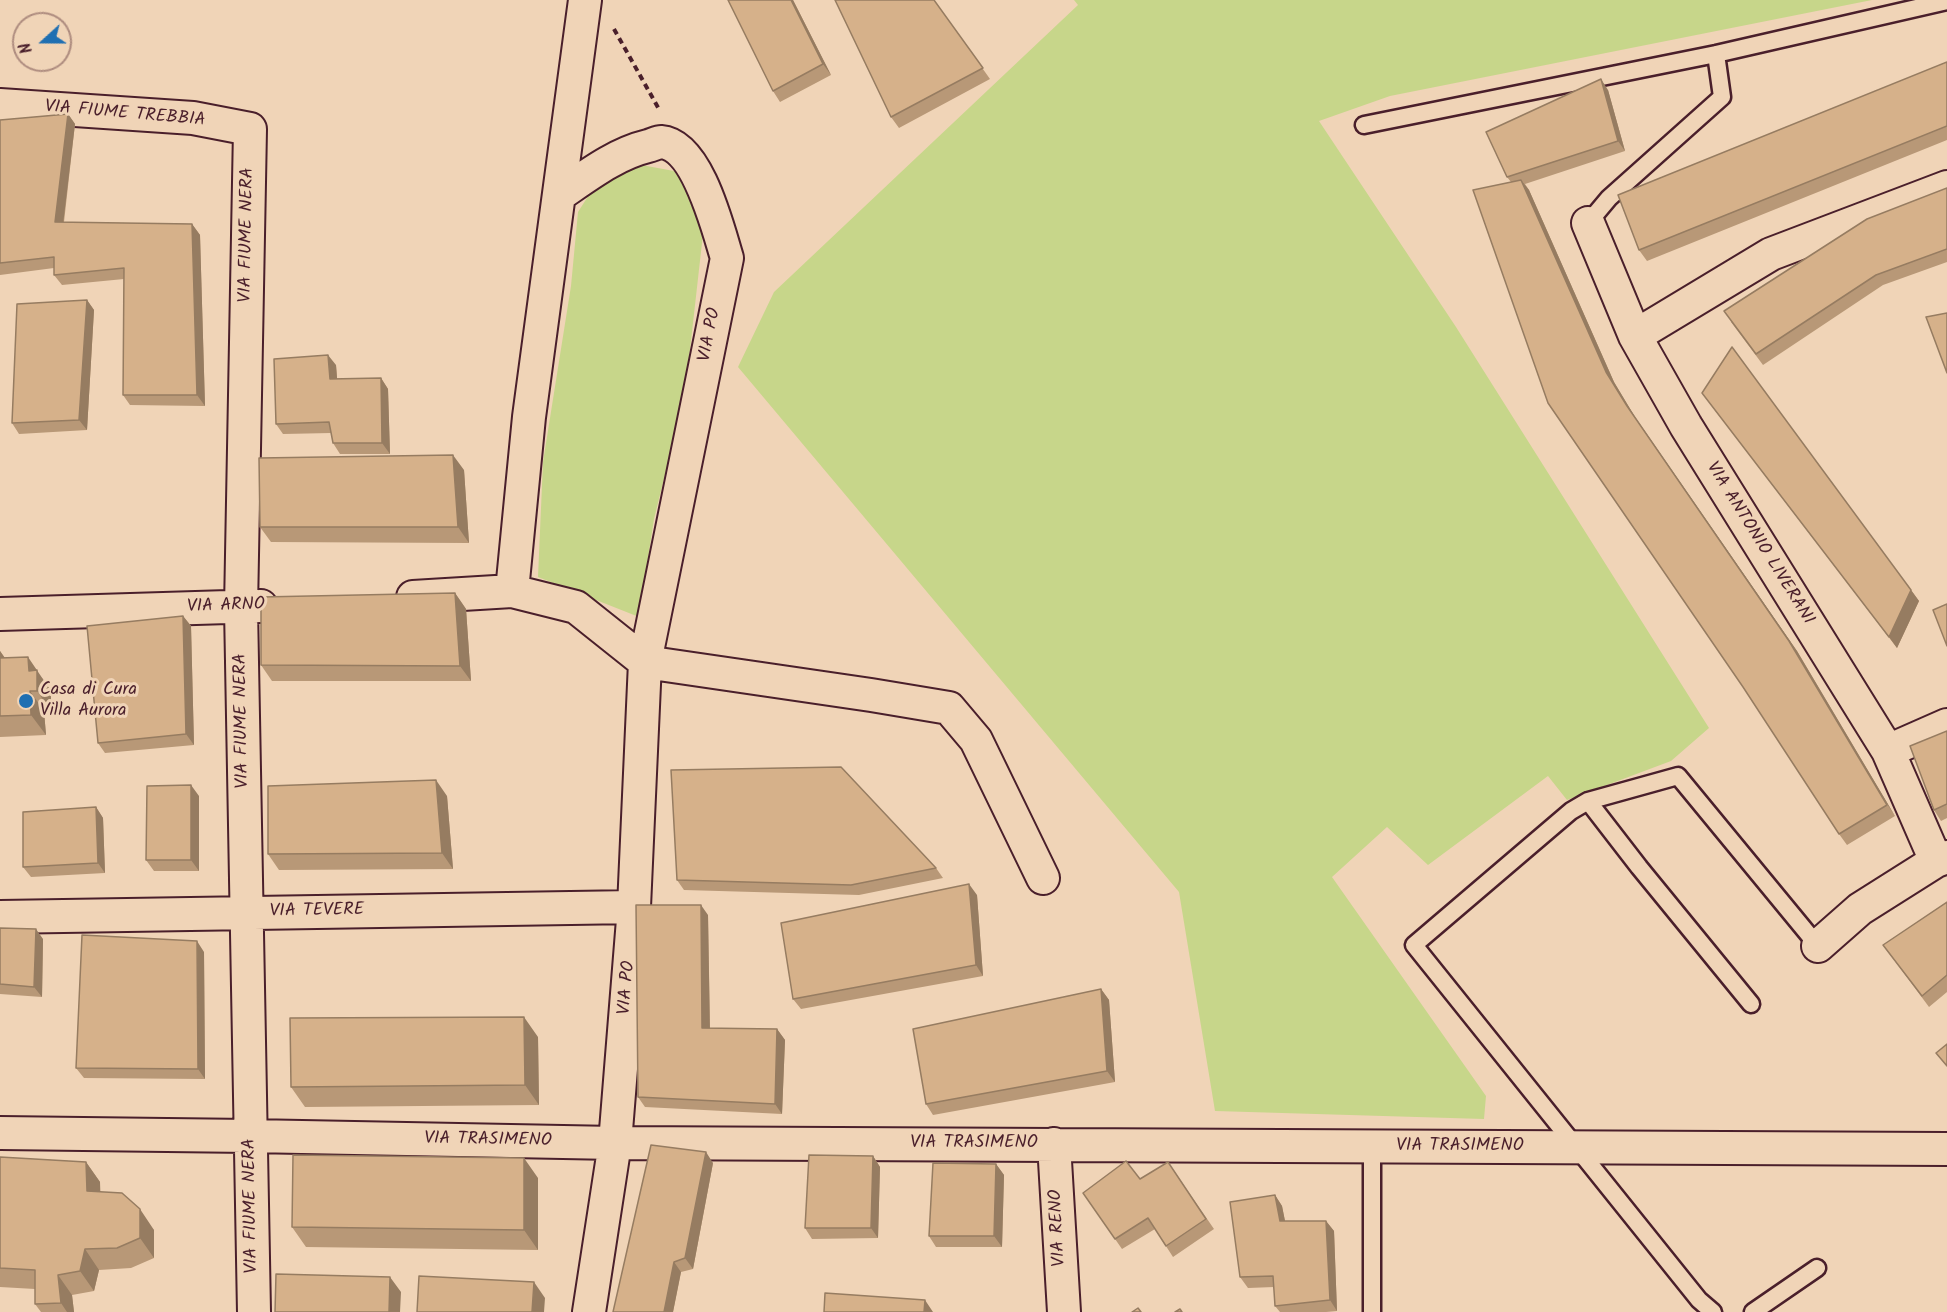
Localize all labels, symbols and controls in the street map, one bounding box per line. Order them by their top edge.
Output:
north arrow [12,12,72,72]
text: N [13,39,40,57]
street label: VIA FIUME TREBBIA [44,97,206,133]
street label: VIA FIUME NERA [236,167,260,303]
street label: VIA PO [695,306,727,364]
street label: VIA ANTONIO LIVERANI [1700,459,1818,629]
street label: VIA ARNO [187,595,265,619]
street label: VIA FIUME NERA [231,653,255,789]
place label: Casa di Cura Villa Aurora [40,680,137,722]
marker: Casa di Cura Villa Aurora [17,692,35,710]
street label: VIA TEVERE [270,900,364,924]
street label: VIA PO [615,960,641,1016]
street label: VIA TRASIMENO [424,1129,552,1153]
street label: VIA TRASIMENO [910,1133,1038,1155]
street label: VIA TRASIMENO [1396,1136,1524,1158]
street label: VIA FIUME NERA [240,1138,264,1274]
street label: VIA RENO [1046,1189,1072,1267]

